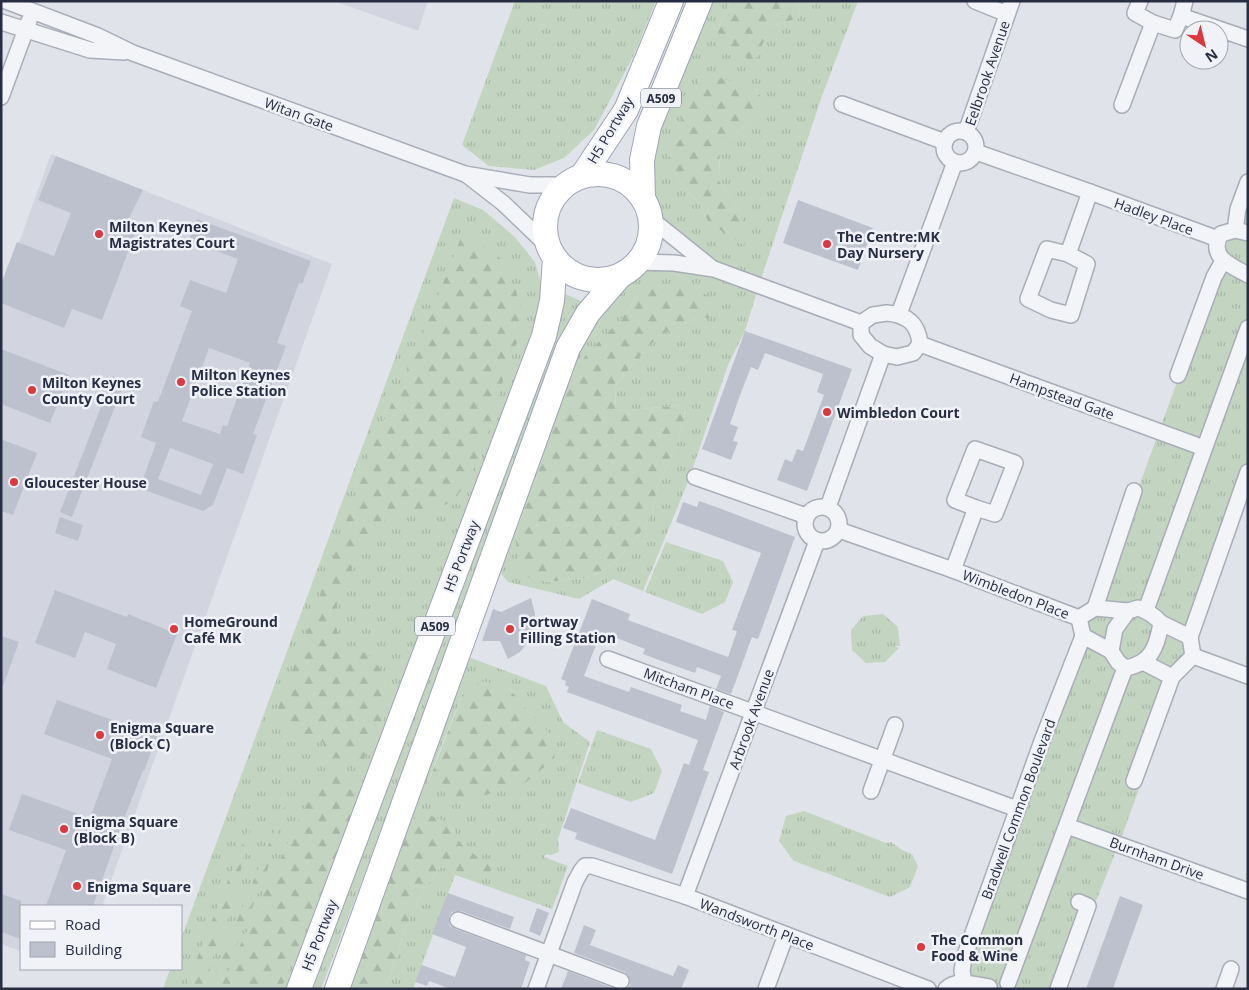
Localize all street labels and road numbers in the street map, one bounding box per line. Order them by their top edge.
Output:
street label: Eelbrook Avenue [960,18,1014,128]
road number: A509 [641,89,681,108]
street label: H5 Portway [582,92,638,167]
street label: Witan Gate [262,93,336,135]
street label: Hadley Place [1112,193,1196,239]
street label: Hampstead Gate [1007,368,1117,424]
street label: H5 Portway [439,517,484,594]
street label: Wimbledon Place [960,565,1072,623]
road number: A509 [415,616,455,636]
street label: Mitcham Place [641,663,737,713]
street label: Arbrook Avenue [724,666,778,772]
street label: Bradwell Common Boulevard [976,716,1060,902]
street label: Burnham Drive [1107,832,1207,884]
street label: Wandsworth Place [697,893,817,955]
street label: H5 Portway [297,896,342,973]

